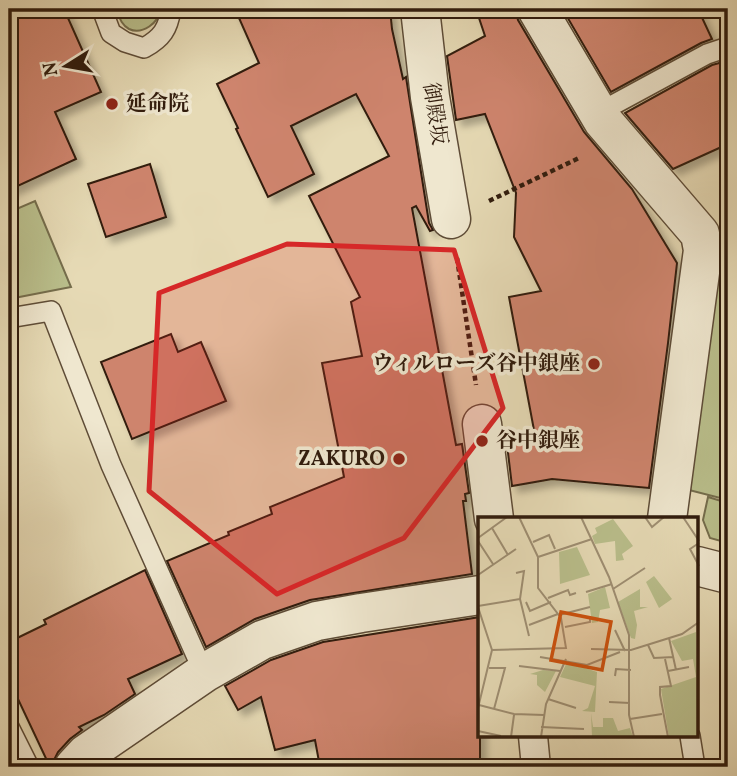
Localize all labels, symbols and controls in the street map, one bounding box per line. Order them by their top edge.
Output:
north arrow [32,32,102,102]
text: N [37,59,65,78]
street label: 御殿坂 [415,81,453,147]
place label: 延命院 [126,90,189,119]
marker: 延命院 [104,96,120,112]
place label: ウィルローズ谷中銀座 [372,350,580,379]
marker: ウィルローズ谷中銀座 [586,356,602,372]
place label: 谷中銀座 [496,427,580,456]
marker: 谷中銀座 [474,433,490,449]
place label: ZAKURO [298,445,385,474]
marker: ZAKURO [391,451,407,467]
inset map [478,517,698,738]

